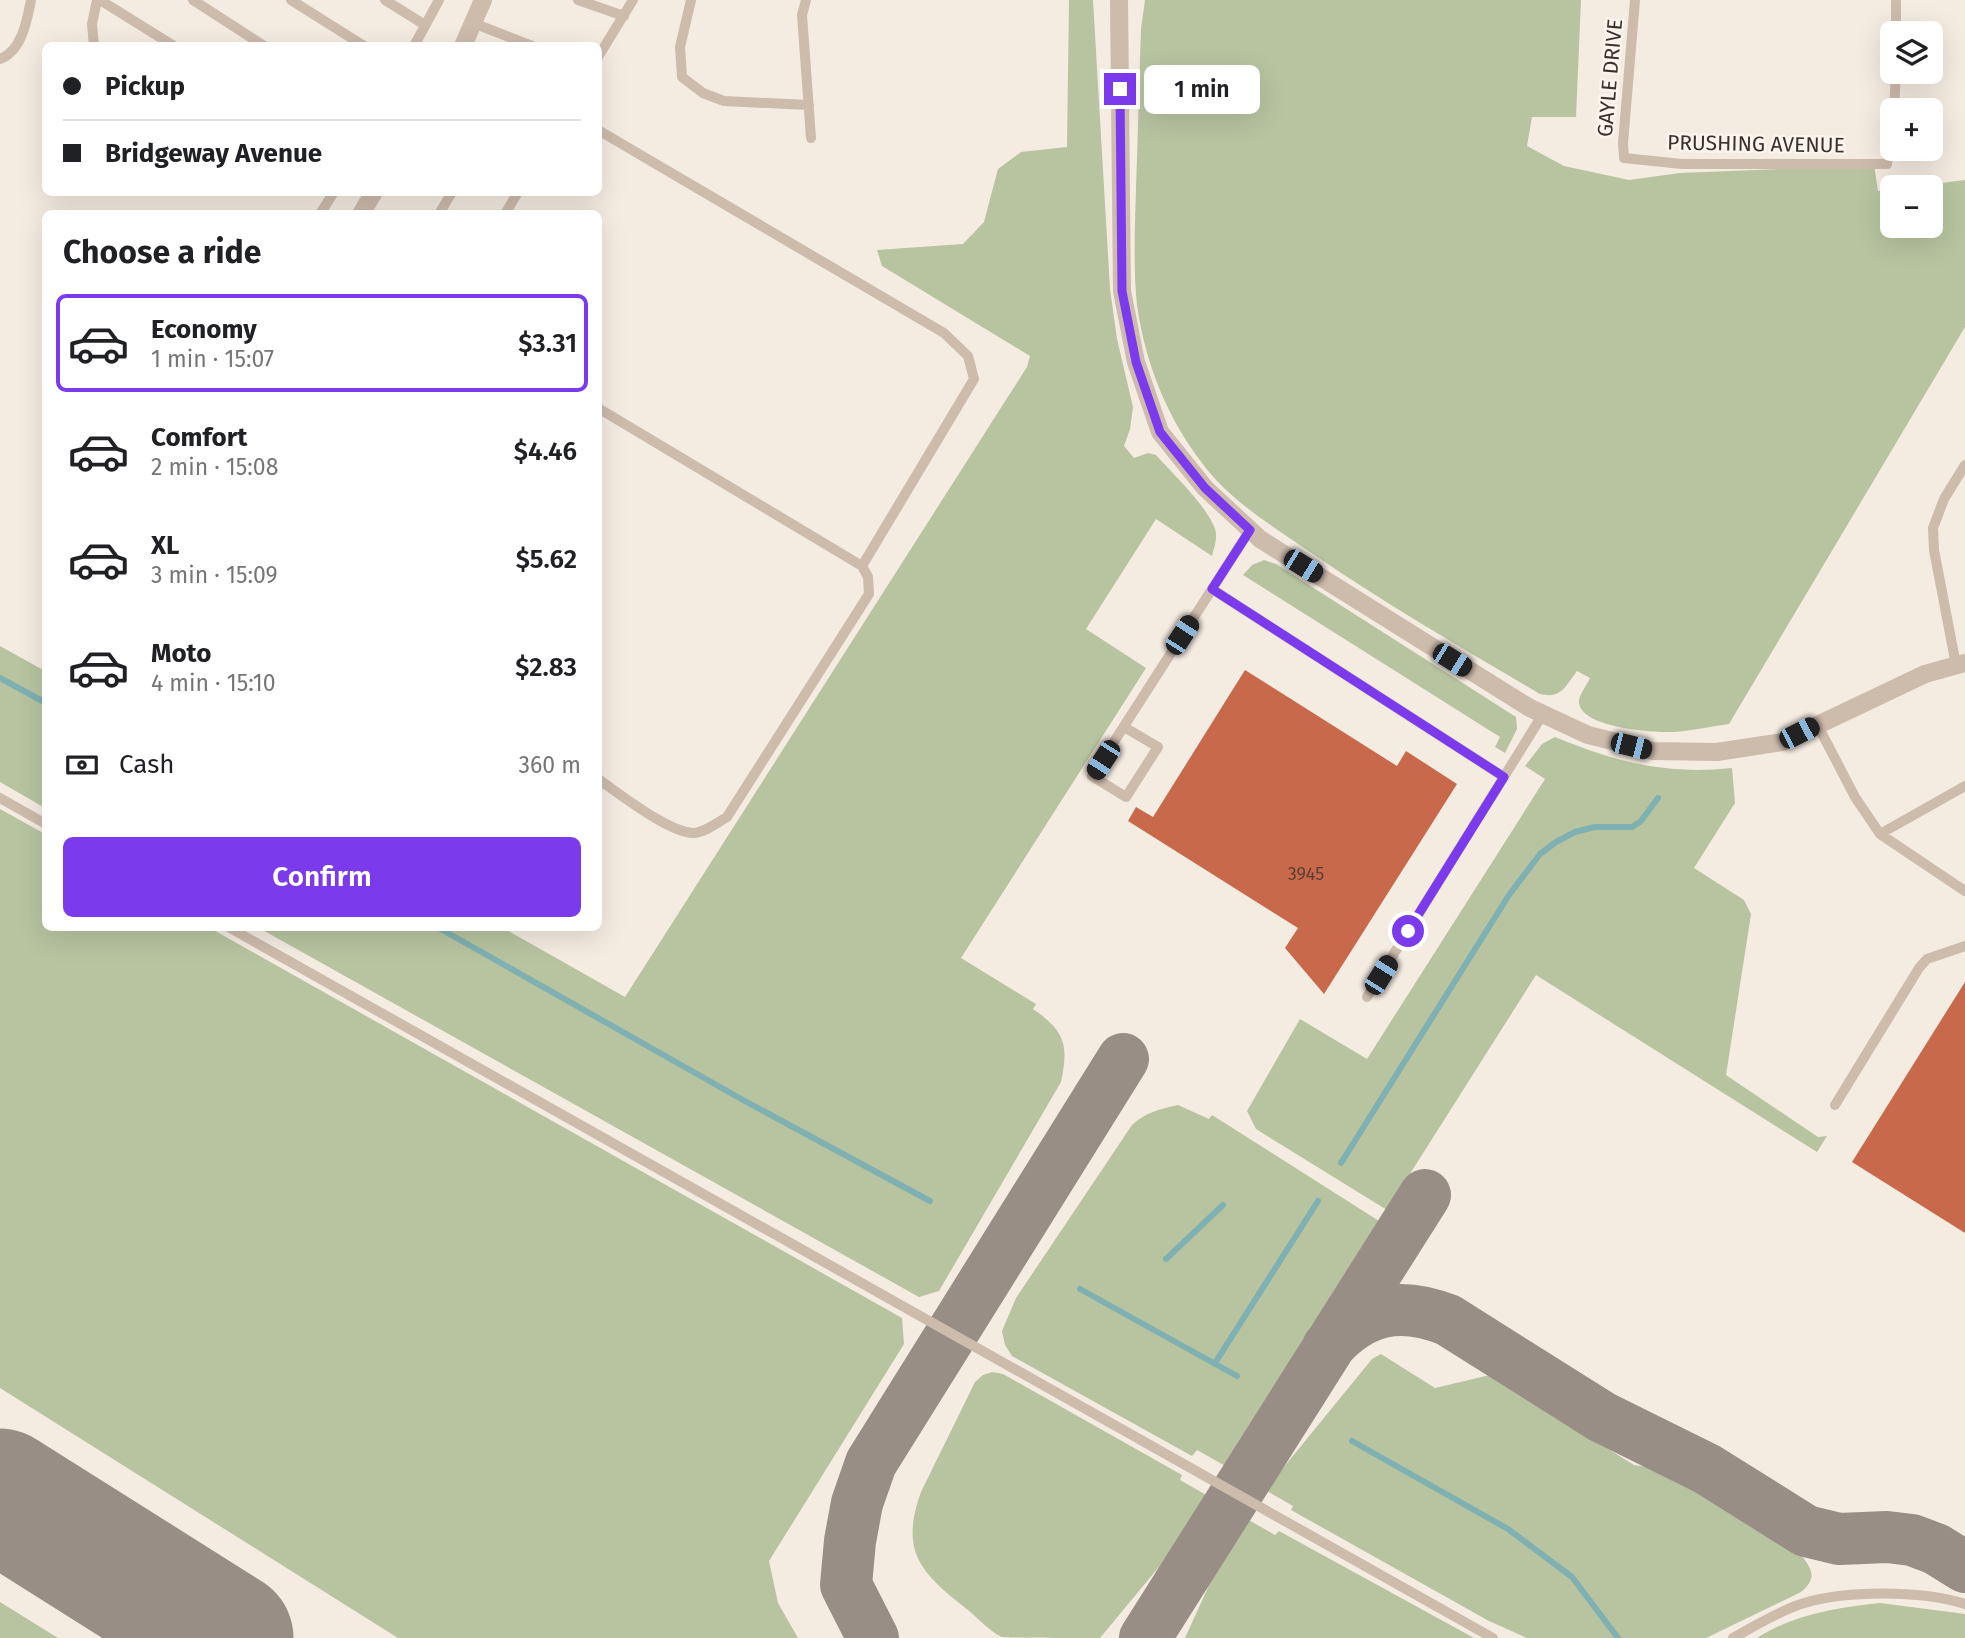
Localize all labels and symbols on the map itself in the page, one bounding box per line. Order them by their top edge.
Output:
street label: GAYLE DRIVE [1592,18,1628,138]
callout: 1 min [1144,64,1260,114]
route end [1104,73,1136,105]
street label: PRUSHING AVENUE [1667,129,1845,159]
car [1280,546,1327,586]
car [1162,612,1203,658]
car [1429,640,1476,680]
car [1776,714,1823,752]
car [1609,731,1654,761]
car [1083,737,1124,783]
house number: 3945 [1288,863,1324,885]
route start [1392,915,1424,947]
car [1361,952,1402,998]

